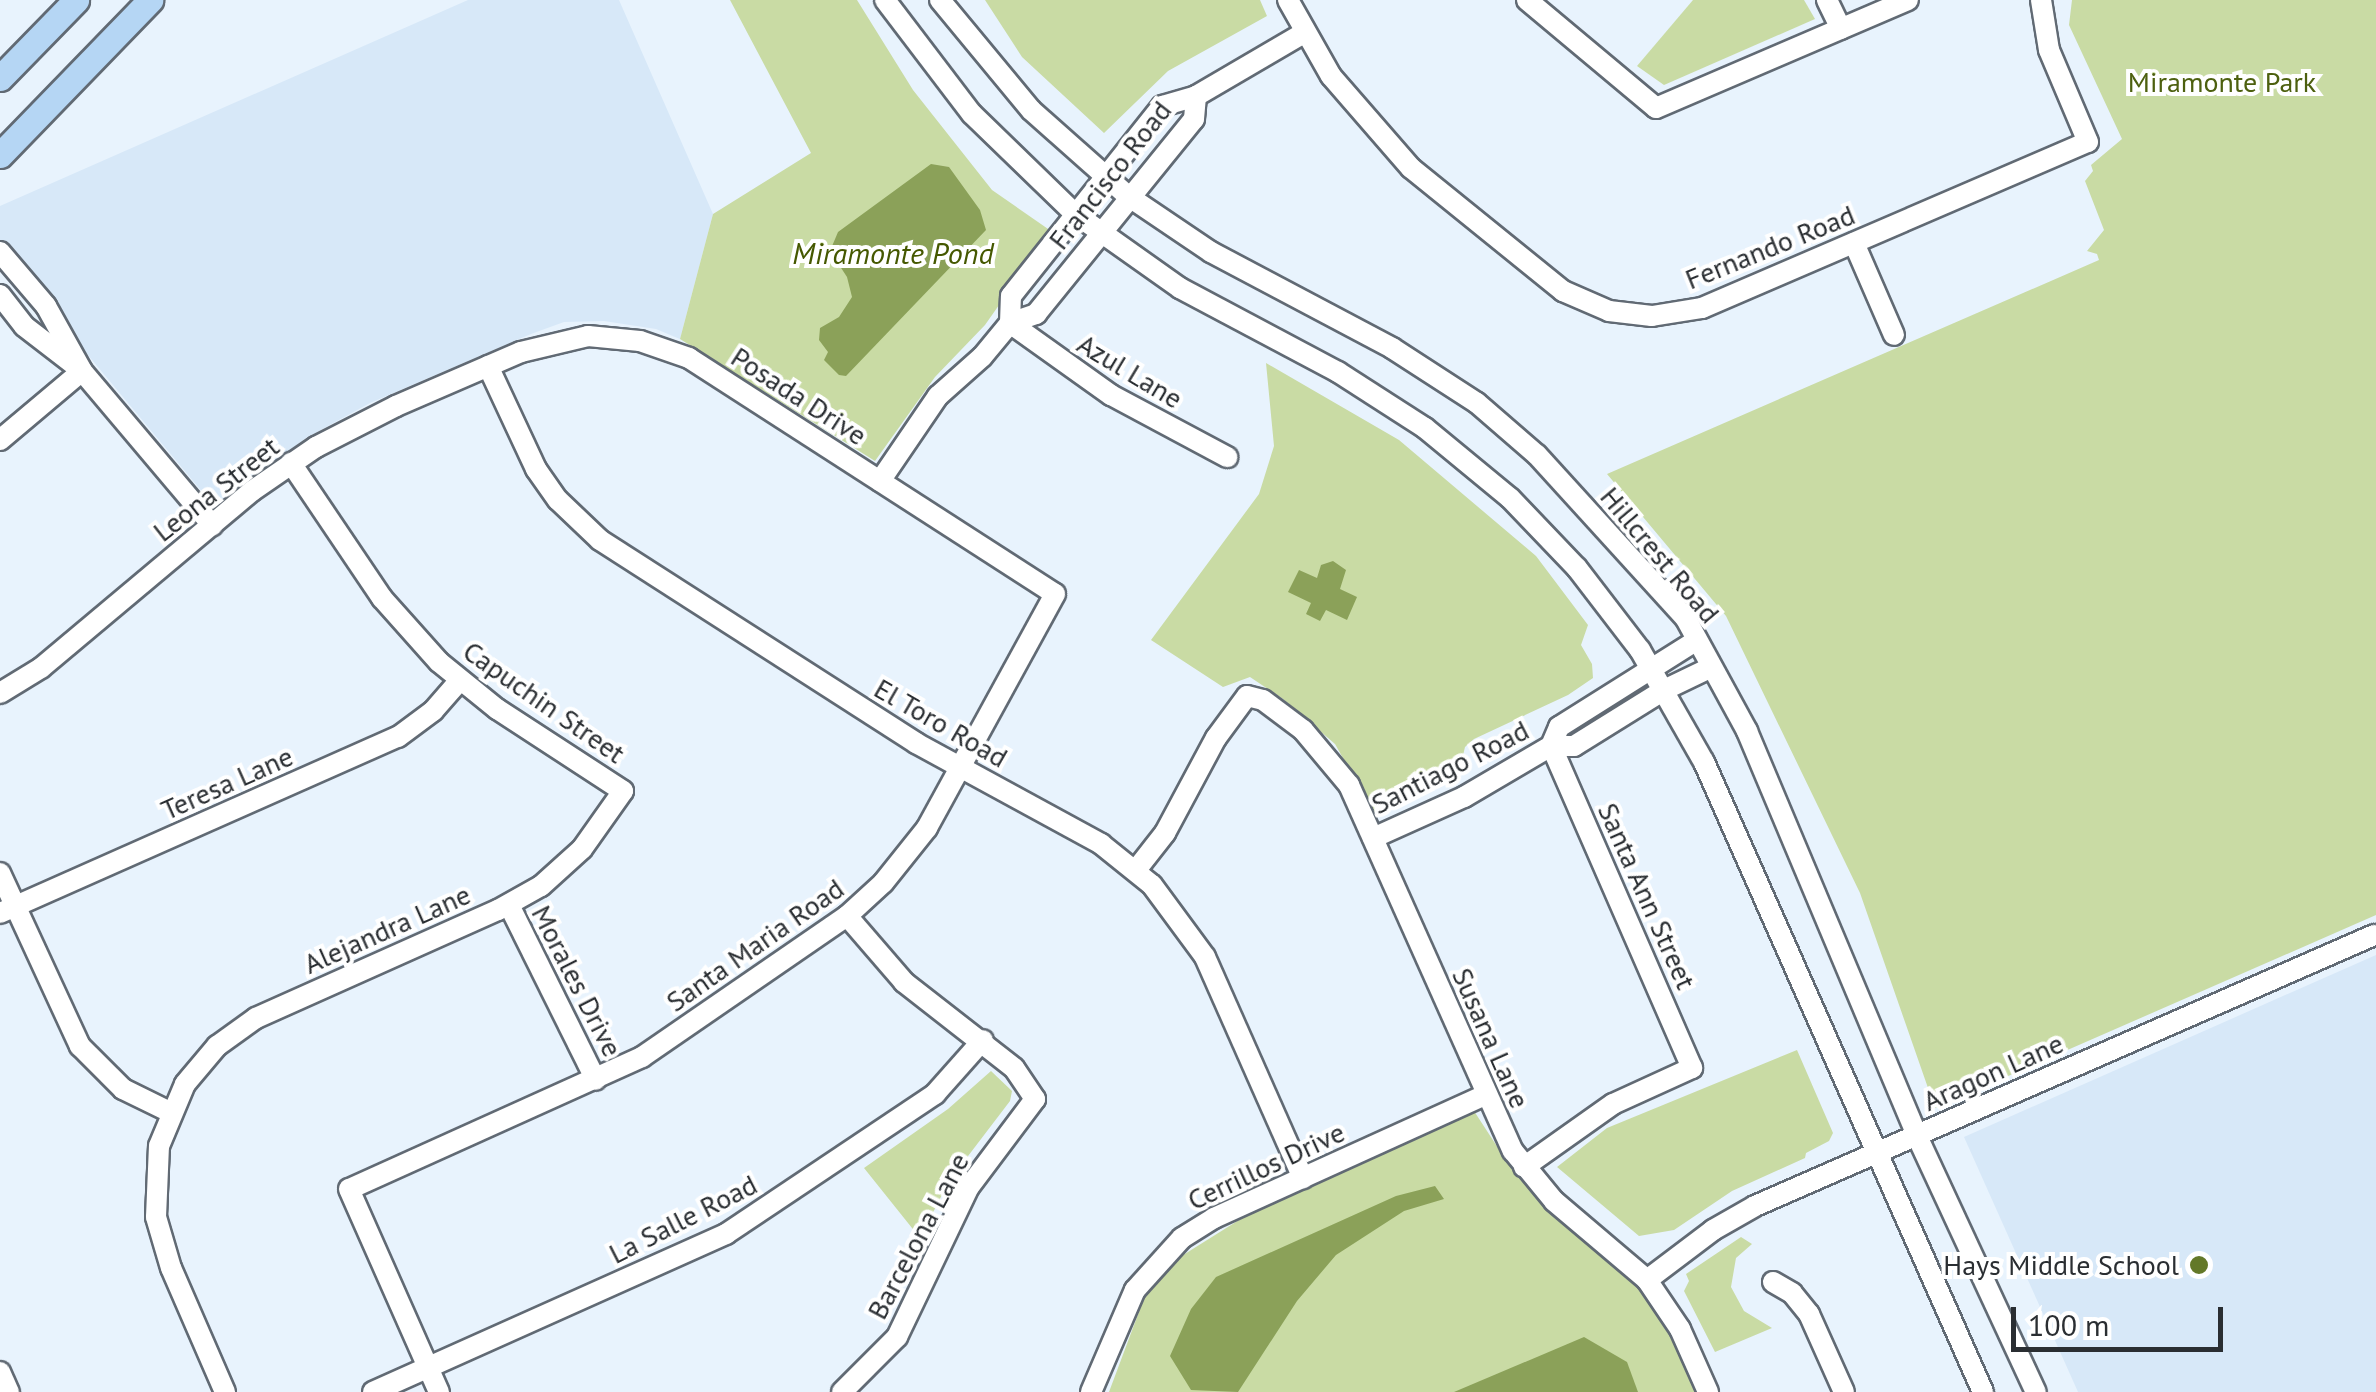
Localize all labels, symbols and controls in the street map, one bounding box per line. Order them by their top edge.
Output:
park label: Miramonte Park [2128,65,2316,99]
street label: Francisco Road [1042,94,1178,256]
street label: Fernando Road [1680,198,1860,296]
water label: Miramonte Pond [792,235,994,271]
street label: Azul Lane [1071,327,1189,415]
street label: Posada Drive [725,340,873,452]
street label: Leona Street [147,430,285,548]
street label: Hillcrest Road [1593,480,1727,630]
street label: Capuchin Street [457,634,631,770]
street label: El Toro Road [868,671,1014,775]
street label: Santiago Road [1366,713,1534,821]
street label: Teresa Lane [156,739,298,827]
street label: Santa Ann Street [1591,797,1703,995]
street label: Santa Maria Road [660,871,850,1019]
street label: Alejandra Lane [299,877,475,981]
street label: Morales Drive [525,900,629,1062]
street label: Susana Lane [1445,963,1537,1113]
street label: Aragon Lane [1918,1026,2068,1118]
street label: Cerrillos Drive [1182,1115,1350,1217]
street label: Barcelona Lane [860,1147,976,1325]
street label: La Salle Road [603,1167,763,1271]
place label: Hays Middle School [1943,1248,2179,1282]
marker: Hays Middle School [2188,1254,2210,1276]
scale bar [2016,1287,2228,1349]
text: 100 m [2028,1305,2109,1344]

